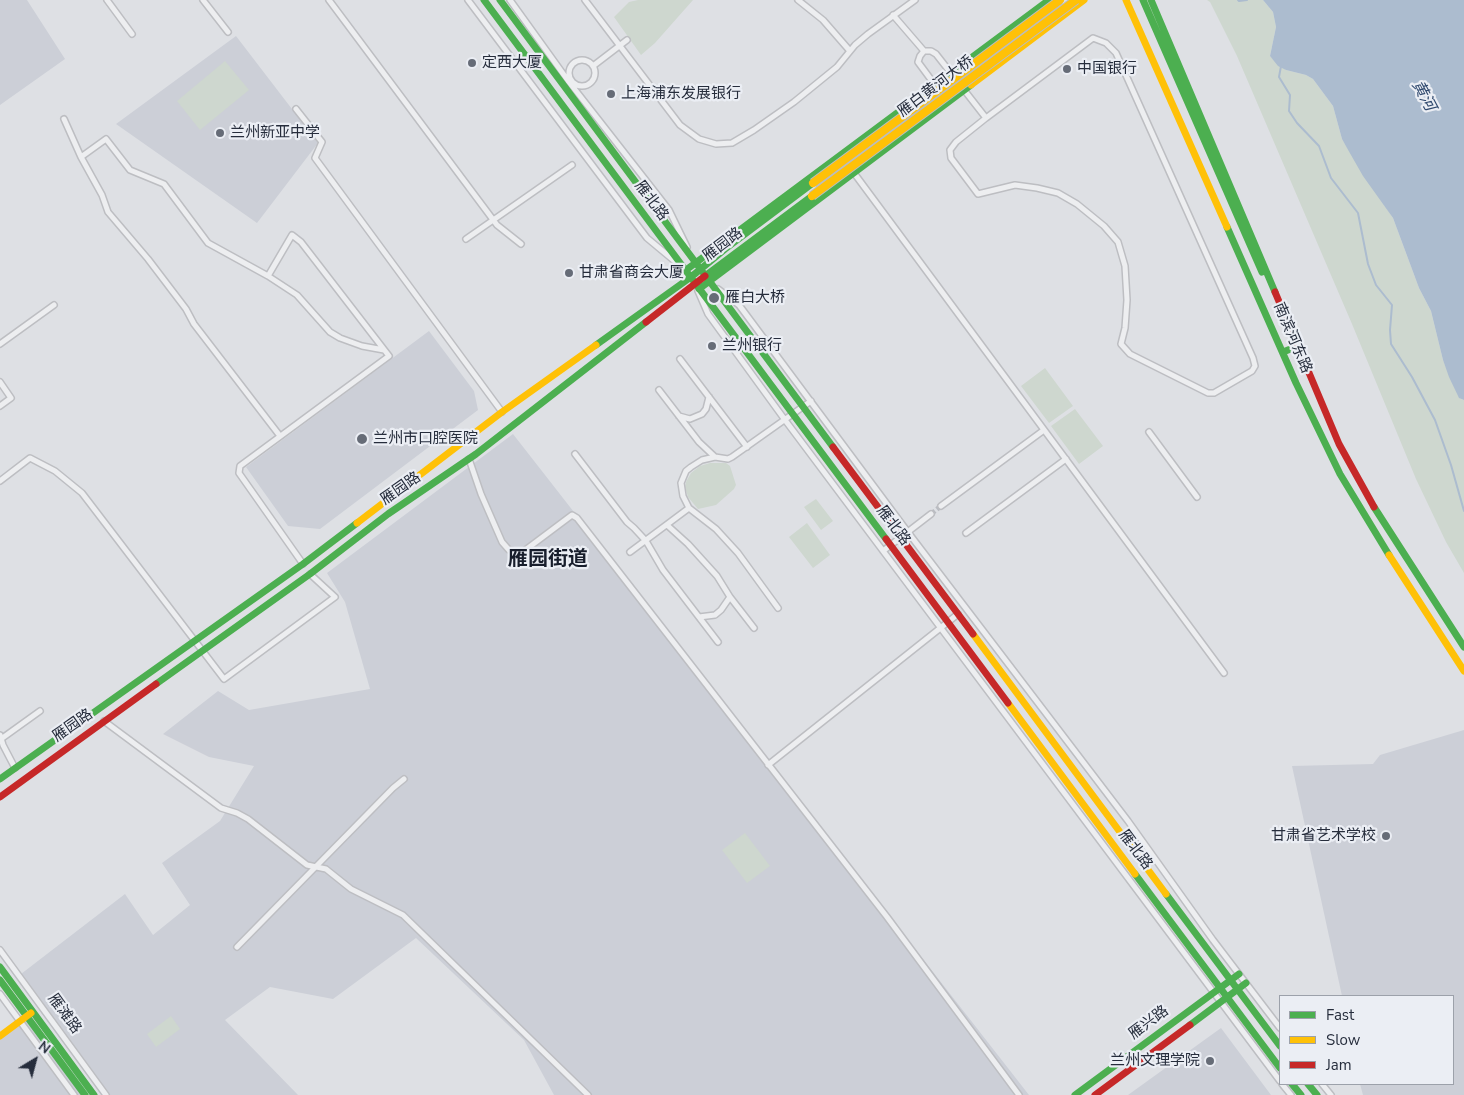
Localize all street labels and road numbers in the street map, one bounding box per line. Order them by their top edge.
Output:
street label: 雁白黄河大桥 [895,53,977,121]
street label: 雁北路 [630,178,672,224]
street label: 雁园路 [700,224,746,266]
street label: 南滨河东路 [1269,300,1315,376]
street label: 雁园路 [377,469,425,509]
street label: 雁北路 [872,503,914,549]
street label: 雁园路 [49,706,97,746]
street label: 雁北路 [1114,827,1156,873]
street label: 雁滩路 [43,991,85,1037]
street label: 雁兴路 [1126,1002,1172,1044]

